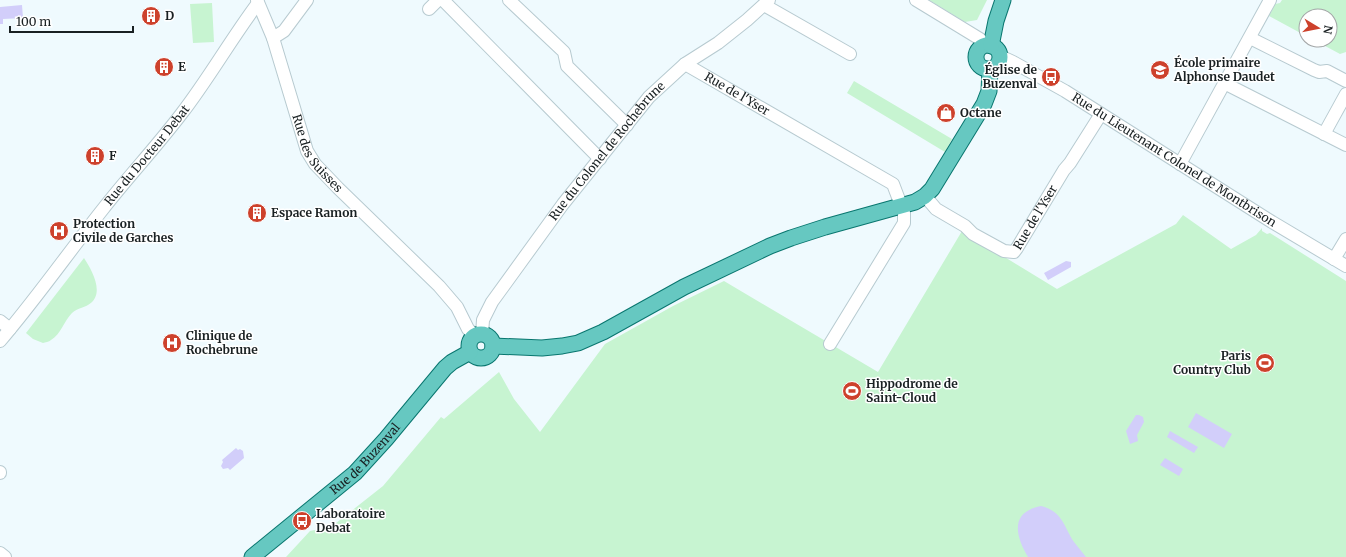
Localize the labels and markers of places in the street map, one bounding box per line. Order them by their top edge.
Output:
building icon: D [140,5,162,27]
place label: D [165,8,174,23]
place label: École primaire Alphonse Daudet [1173,54,1275,84]
building icon: E [153,56,175,78]
place label: E [178,59,186,74]
school or university icon: École primaire Alphonse Daudet [1149,59,1171,81]
place label: Église de Buzenval [982,61,1038,91]
bus stop icon: Église de Buzenval [1040,66,1062,88]
shop icon: Octane [935,102,957,124]
place label: Octane [960,105,1002,120]
building icon: F [84,145,106,167]
place label: F [109,148,117,163]
building icon: Espace Ramon [246,202,268,224]
place label: Espace Ramon [271,205,358,220]
place label: Protection Civile de Garches [73,216,173,245]
hospital icon: Protection Civile de Garches [48,220,70,242]
place label: Clinique de Rochebrune [186,328,258,357]
hospital icon: Clinique de Rochebrune [161,332,183,354]
place label: Paris Country Club [1173,348,1251,377]
sports icon: Paris Country Club [1254,352,1276,374]
place label: Hippodrome de Saint-Cloud [866,376,958,405]
sports icon: Hippodrome de Saint-Cloud [841,380,863,402]
place label: Laboratoire Debat [316,506,386,535]
bus stop icon: Laboratoire Debat [291,510,313,532]

